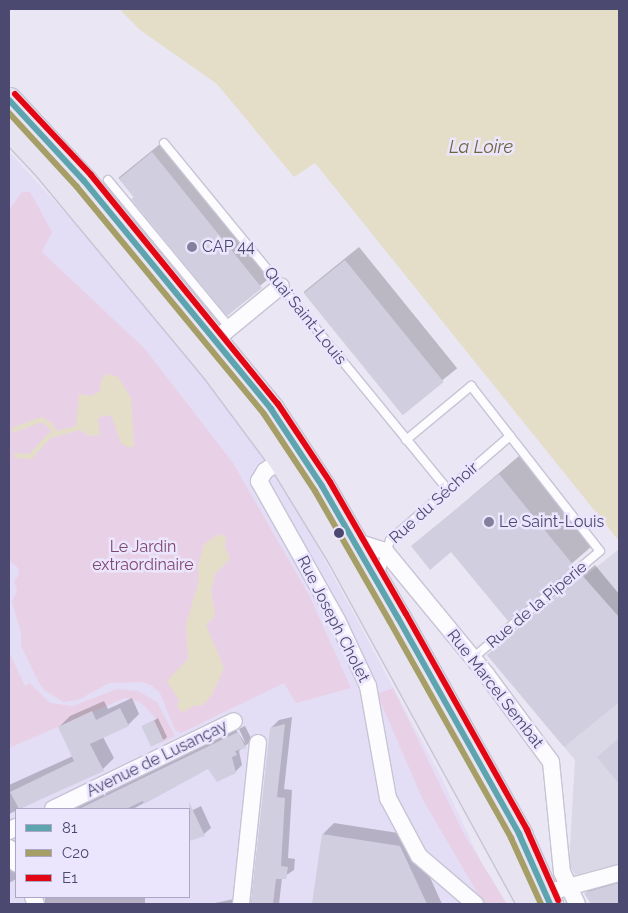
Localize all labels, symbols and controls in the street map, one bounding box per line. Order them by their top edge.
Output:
water label: La Loire [449,136,513,158]
place label: CAP 44 [202,237,255,257]
marker: CAP 44 [186,241,198,253]
street label: Quai Saint-Louis [260,263,350,369]
street label: Rue du Séchoir [386,458,482,548]
place label: Le Saint-Louis [499,512,604,532]
marker: Le Saint-Louis [483,516,495,528]
unlabelled marker [334,528,344,538]
park label: Le Jardin extraordinaire [92,537,194,575]
street label: Rue Joseph Cholet [293,552,373,686]
street label: Rue de la Piperie [483,557,591,653]
street label: Rue Marcel Sembat [443,626,547,752]
street label: Avenue de Lusançay [84,717,230,801]
legend [15,808,190,898]
text: 81 [62,819,77,837]
text: C20 [62,844,89,862]
text: E1 [62,869,78,887]

